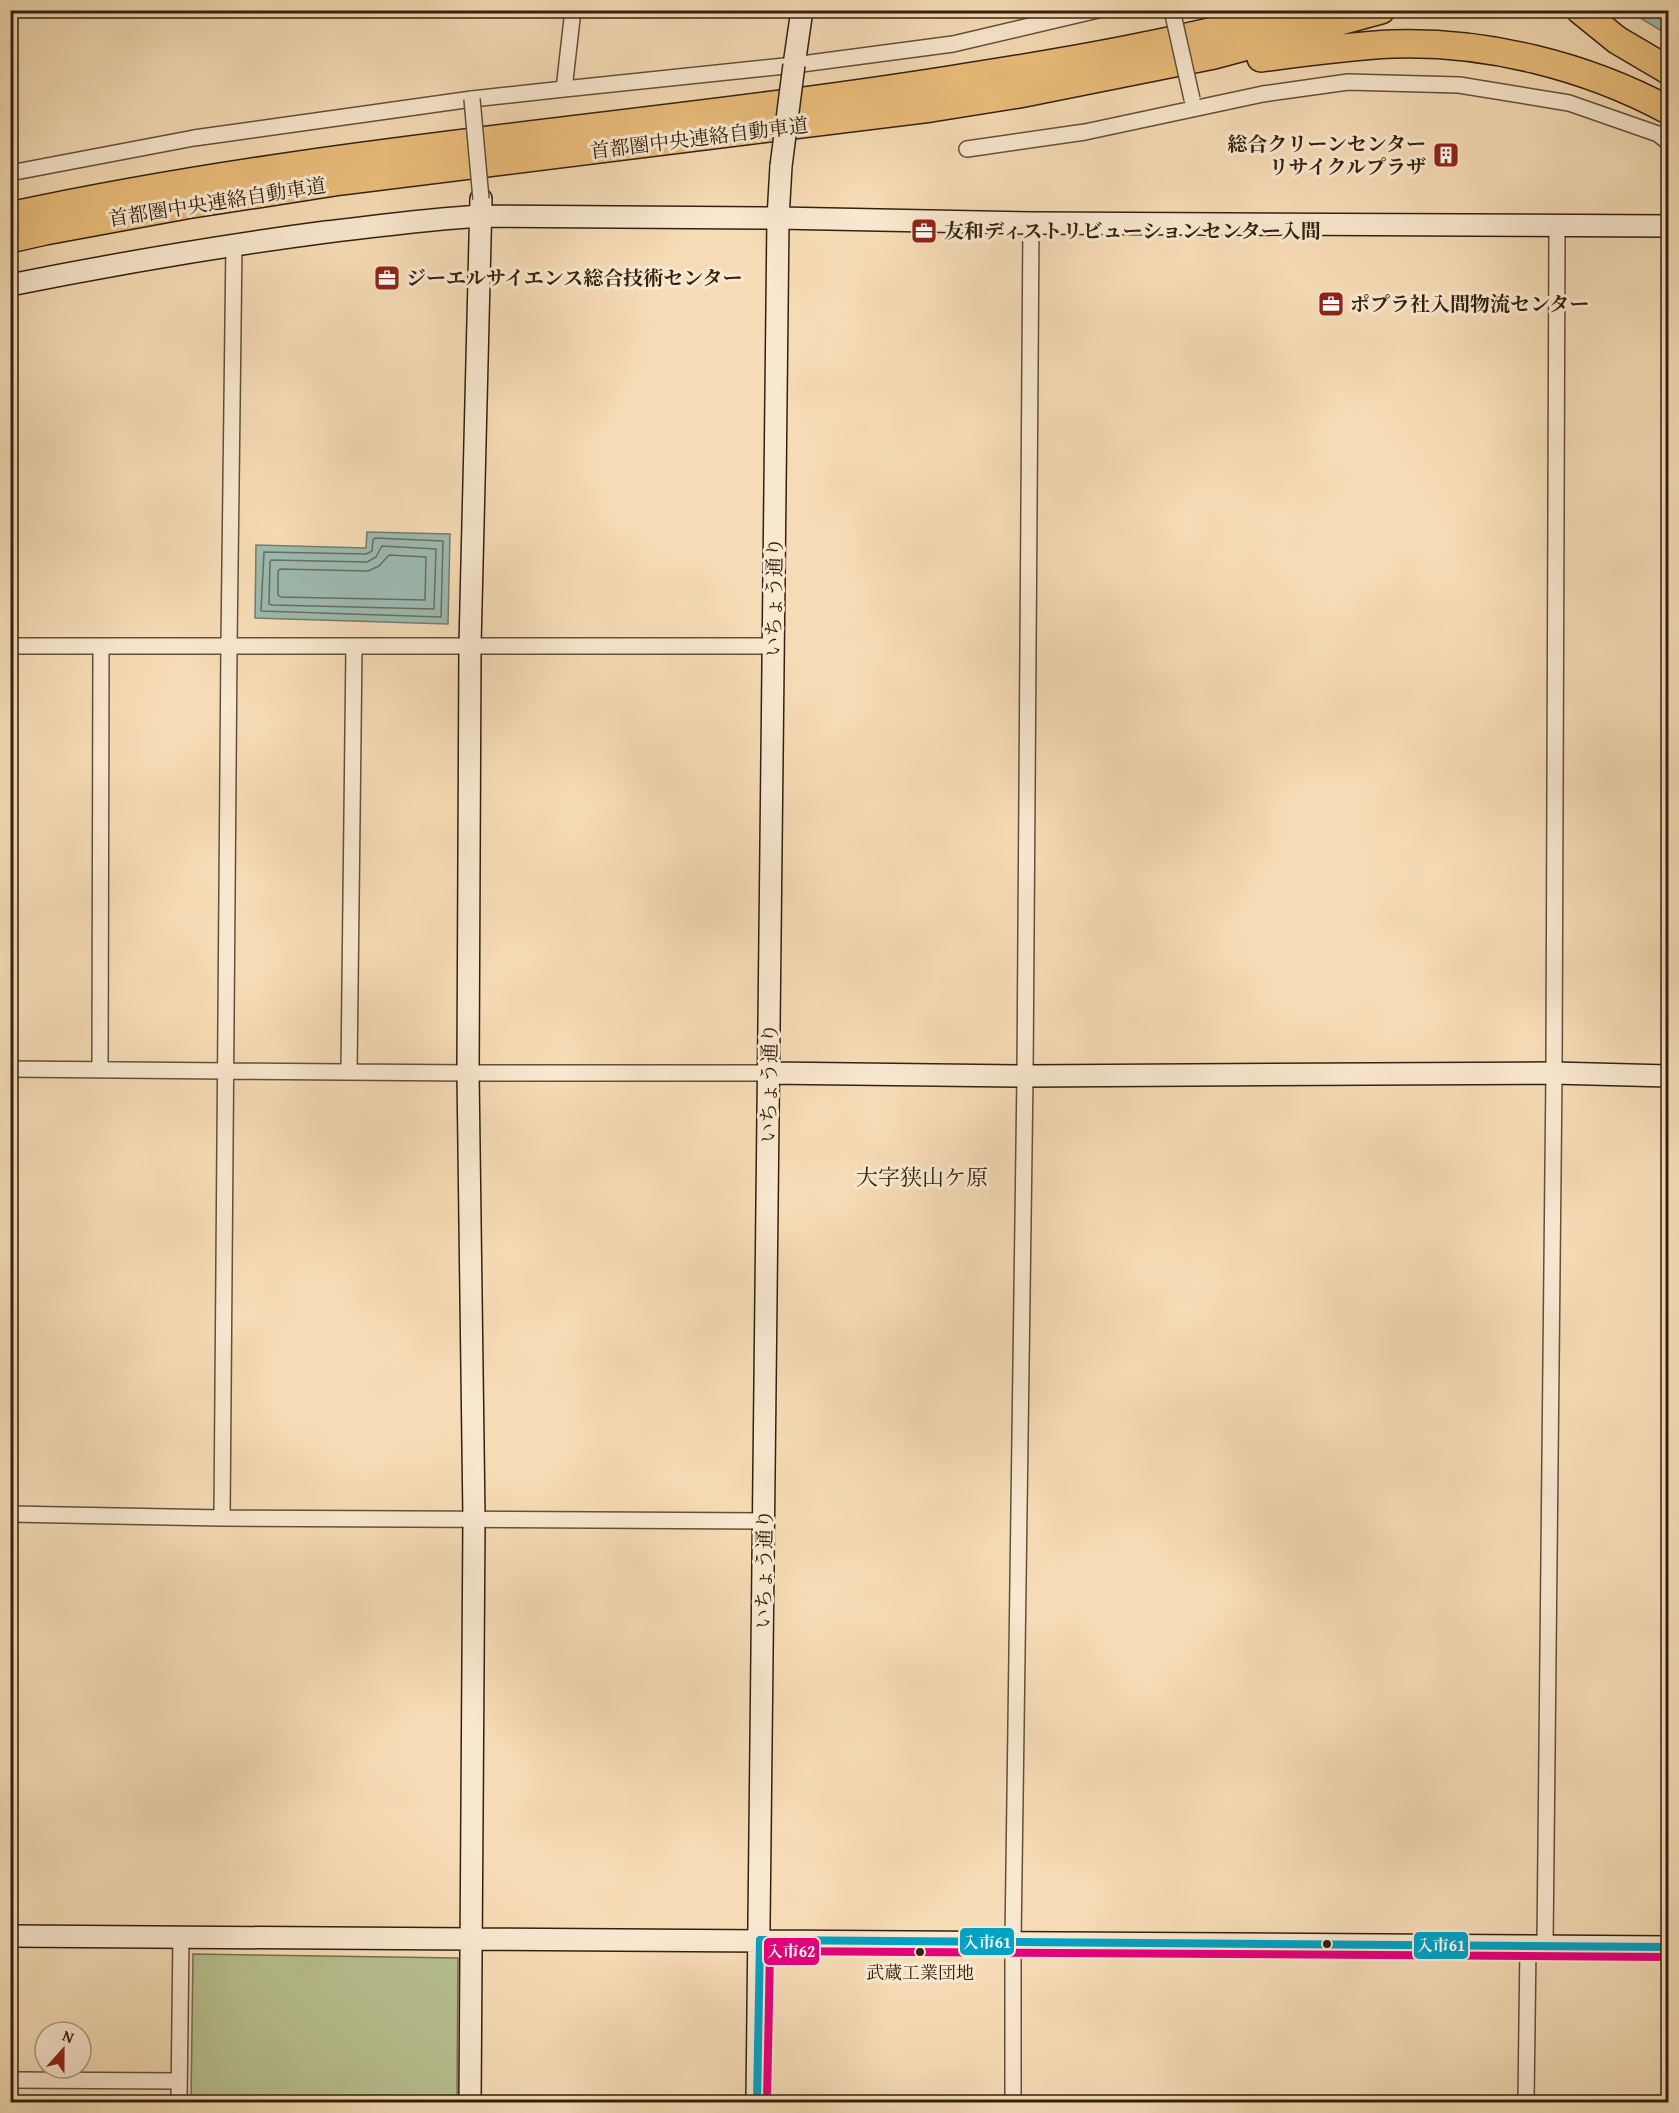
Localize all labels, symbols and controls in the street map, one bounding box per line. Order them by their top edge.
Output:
street label: 首都圏中央連絡自動車道 [588,110,810,165]
place label: 総合クリーンセンター リサイクルプラザ [1227,129,1426,181]
building icon: 総合クリーンセンター リサイクルプラザ [1431,140,1461,170]
street label: 首都圏中央連絡自動車道 [106,170,328,233]
office icon: 友和ディストリビューションセンター入間 [909,216,939,246]
place label: 友和ディストリビューションセンター入間 [944,216,1321,245]
office icon: ジーエルサイエンス総合技術センター [372,263,402,293]
place label: ジーエルサイエンス総合技術センター [406,263,742,292]
office icon: ポプラ社入間物流センター [1316,289,1346,319]
place label: ポプラ社入間物流センター [1350,289,1589,318]
street label: いちょう通り [758,537,789,657]
street label: いちょう通り [753,1023,784,1143]
district label: 大字狭山ケ原 [856,1161,988,1193]
street label: いちょう通り [748,1509,779,1629]
line badge: 入市61 [959,1927,1015,1956]
text: 入市61 [963,1930,1011,1954]
line badge: 入市61 [1413,1931,1469,1960]
text: 入市61 [1417,1933,1465,1957]
line badge: 入市62 [763,1937,820,1966]
unlabelled marker [1321,1938,1333,1950]
text: 入市62 [767,1939,815,1963]
marker: 武蔵工業団地 [914,1946,926,1958]
place label: 武蔵工業団地 [866,1959,974,1986]
north arrow [33,2020,93,2080]
text: N [59,2023,78,2049]

